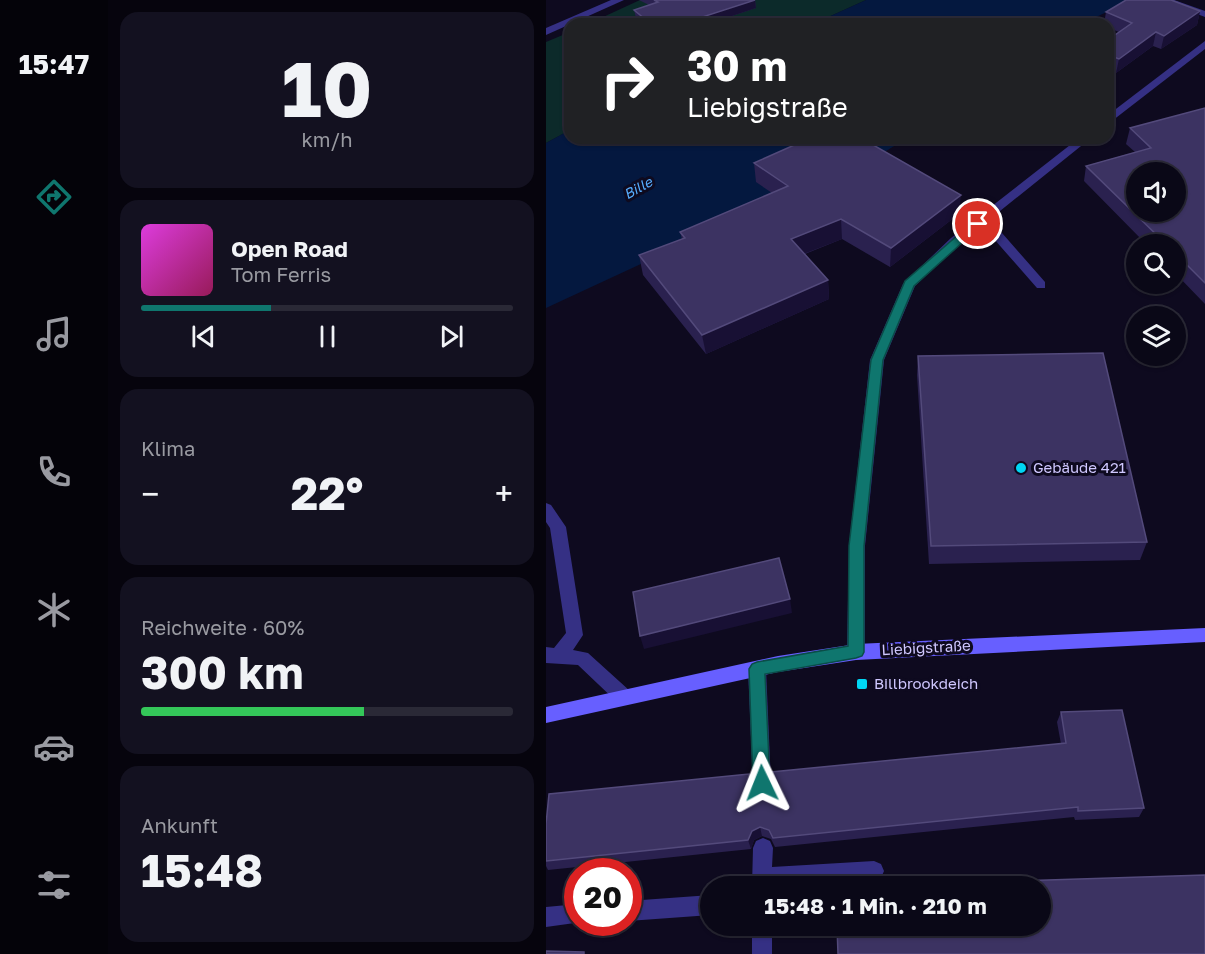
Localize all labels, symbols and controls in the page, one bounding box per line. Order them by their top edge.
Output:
text: 30 m [687,40,787,90]
text: 10 [282,41,372,134]
icon: right [588,42,666,120]
text: 15:47 [19,48,89,80]
text: Liebigstraße [687,91,848,123]
text: km/h [302,127,352,151]
map controls [1126,162,1186,366]
button: sound [1126,162,1186,222]
water label: Bille [620,172,656,202]
icon: directions [33,176,75,218]
pin [952,198,1003,249]
icon: arrive [961,207,994,240]
button: search [1126,234,1186,294]
text: Open Road [231,235,348,262]
text: Tom Ferris [231,262,331,286]
button: layers [1126,306,1186,366]
icon: music [33,313,75,355]
icon: previous [187,320,220,353]
icon: pause [311,320,344,353]
icon: next [435,320,468,353]
text: Klima [141,436,195,460]
icon: phone [33,451,75,493]
place label: Gebäude 421 [1033,458,1126,476]
marker: Gebäude 421 [1014,461,1028,475]
text: 22° [291,466,363,520]
text: − [141,474,159,513]
text: + [495,474,513,513]
icon: climate [33,589,75,631]
text: Reichweite · 60% [141,615,304,639]
street label: Liebigstraße [881,636,971,658]
text: 300 km [141,645,304,699]
place label: Billbrookdeich [874,674,978,692]
marker: Billbrookdeich [855,677,869,691]
icon: car [33,726,75,768]
position arrow [730,751,794,815]
text: Ankunft [141,813,218,837]
text: 15:48 [141,843,263,897]
speed limit sign: 20 [564,858,642,936]
icon: filters [33,864,75,906]
text: 15:48 · 1 Min. · 210 m [764,892,987,919]

